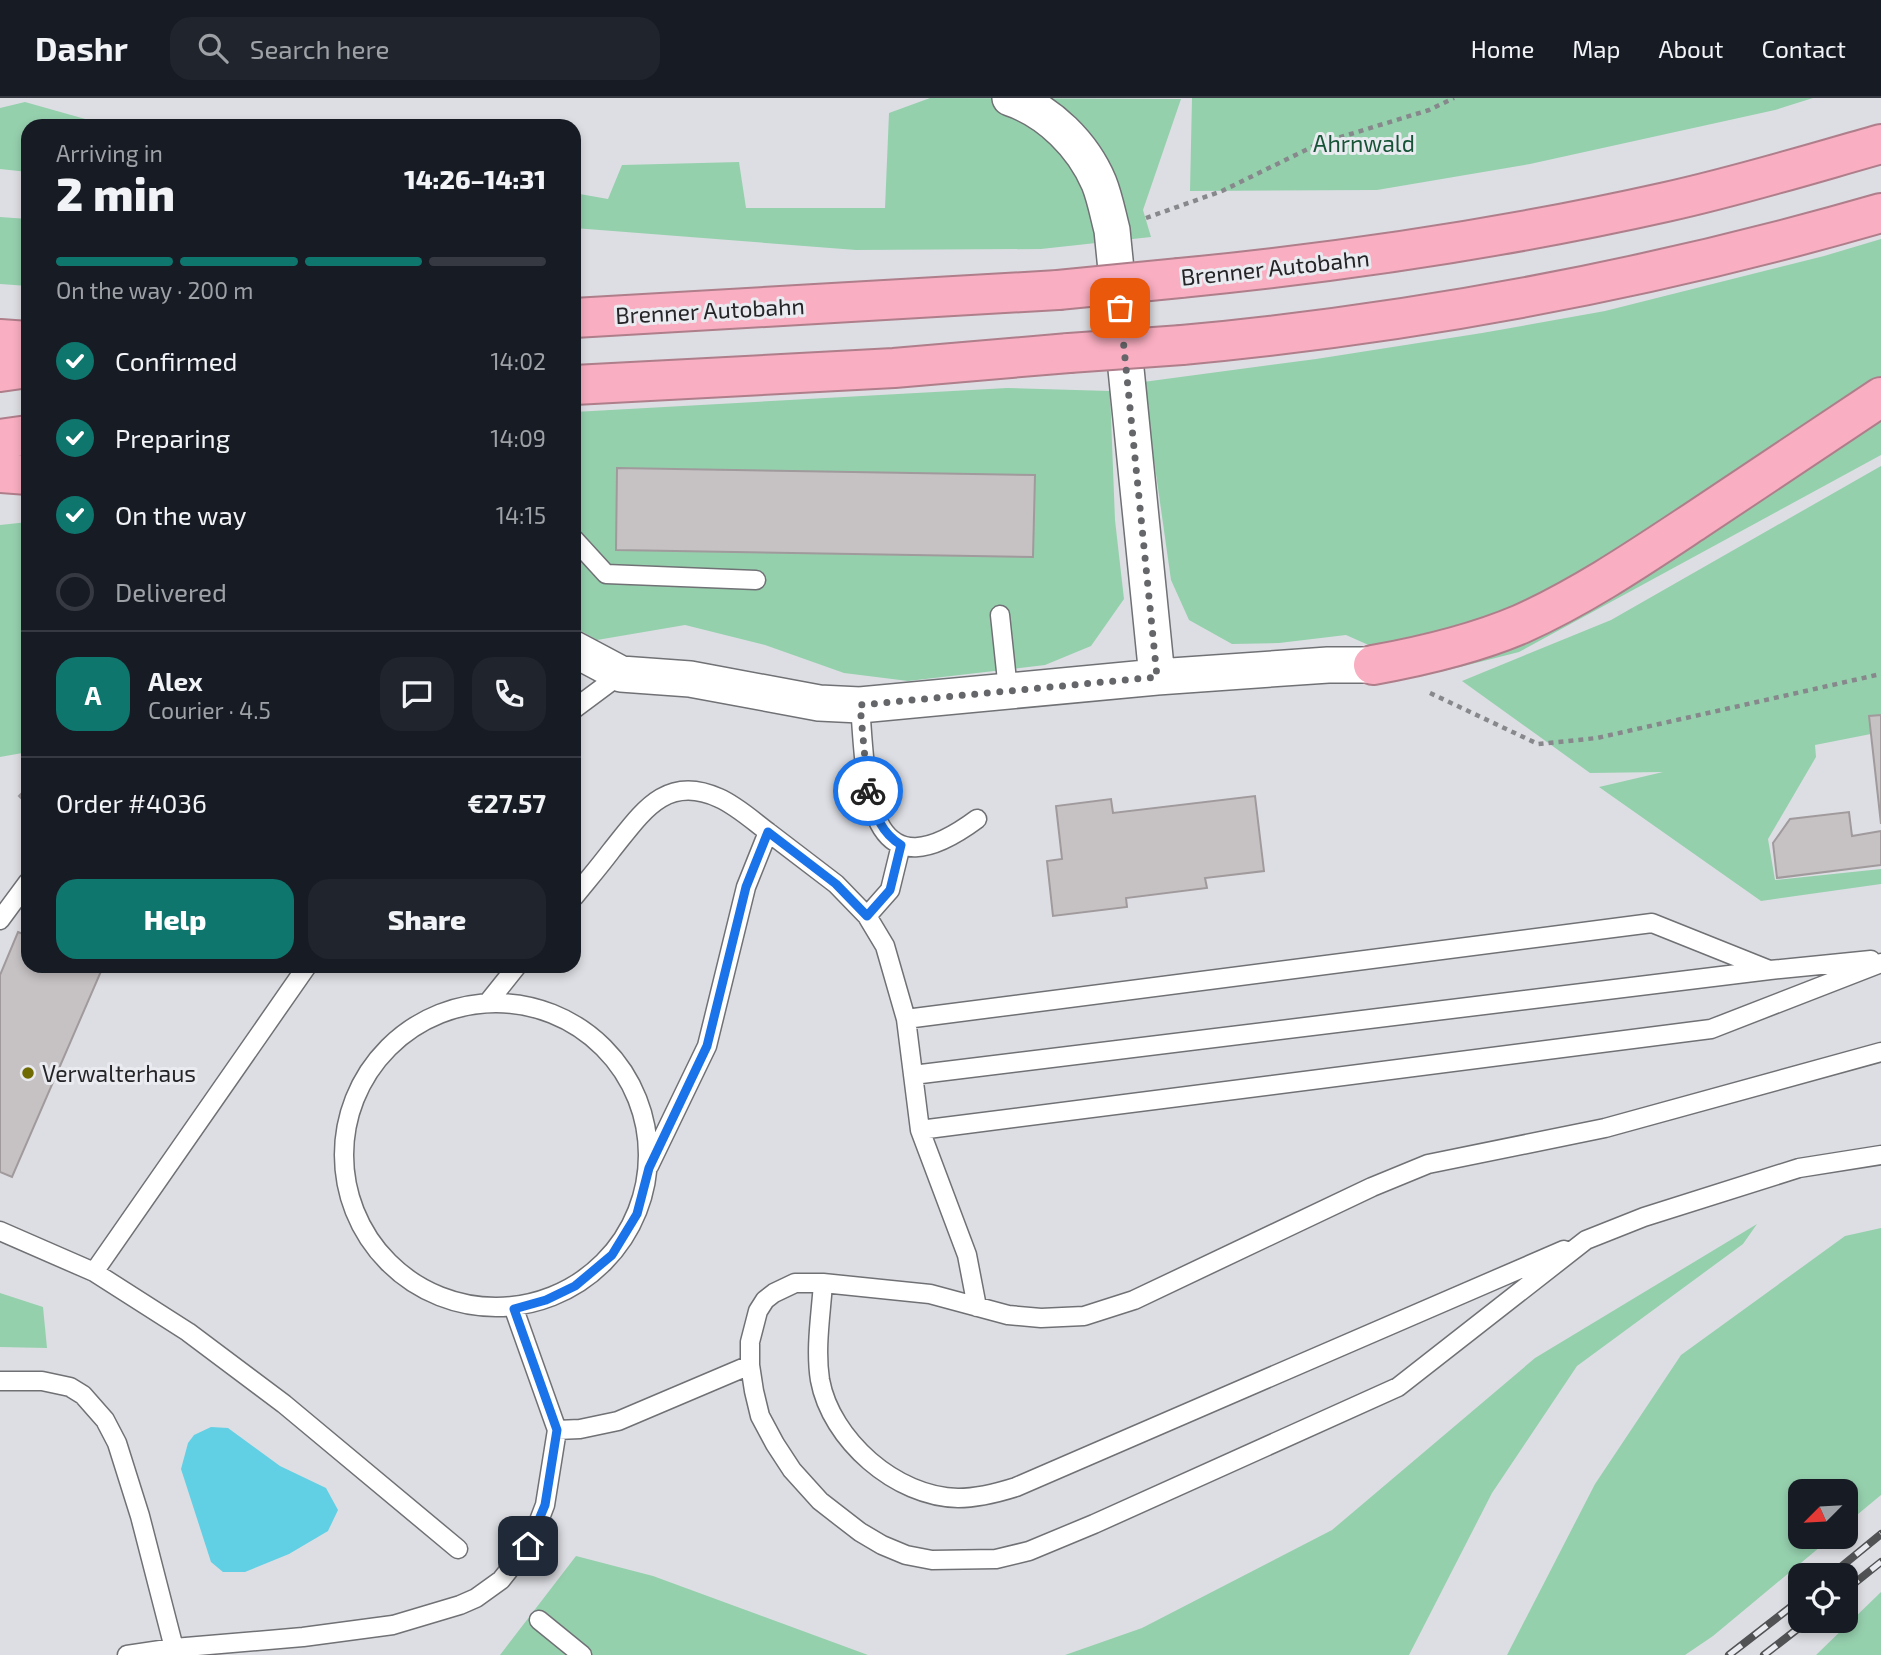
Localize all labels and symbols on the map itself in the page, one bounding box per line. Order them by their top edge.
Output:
park label: Ahrnwald [1313,129,1415,157]
street label: Brenner Autobahn [1179,243,1371,291]
pin [1090,278,1150,338]
street label: Brenner Autobahn [615,291,805,329]
courier [833,756,903,826]
place label: Verwalterhaus [42,1059,196,1087]
marker: Verwalterhaus [20,1065,36,1081]
north arrow [1788,1479,1858,1549]
pin [498,1516,558,1576]

